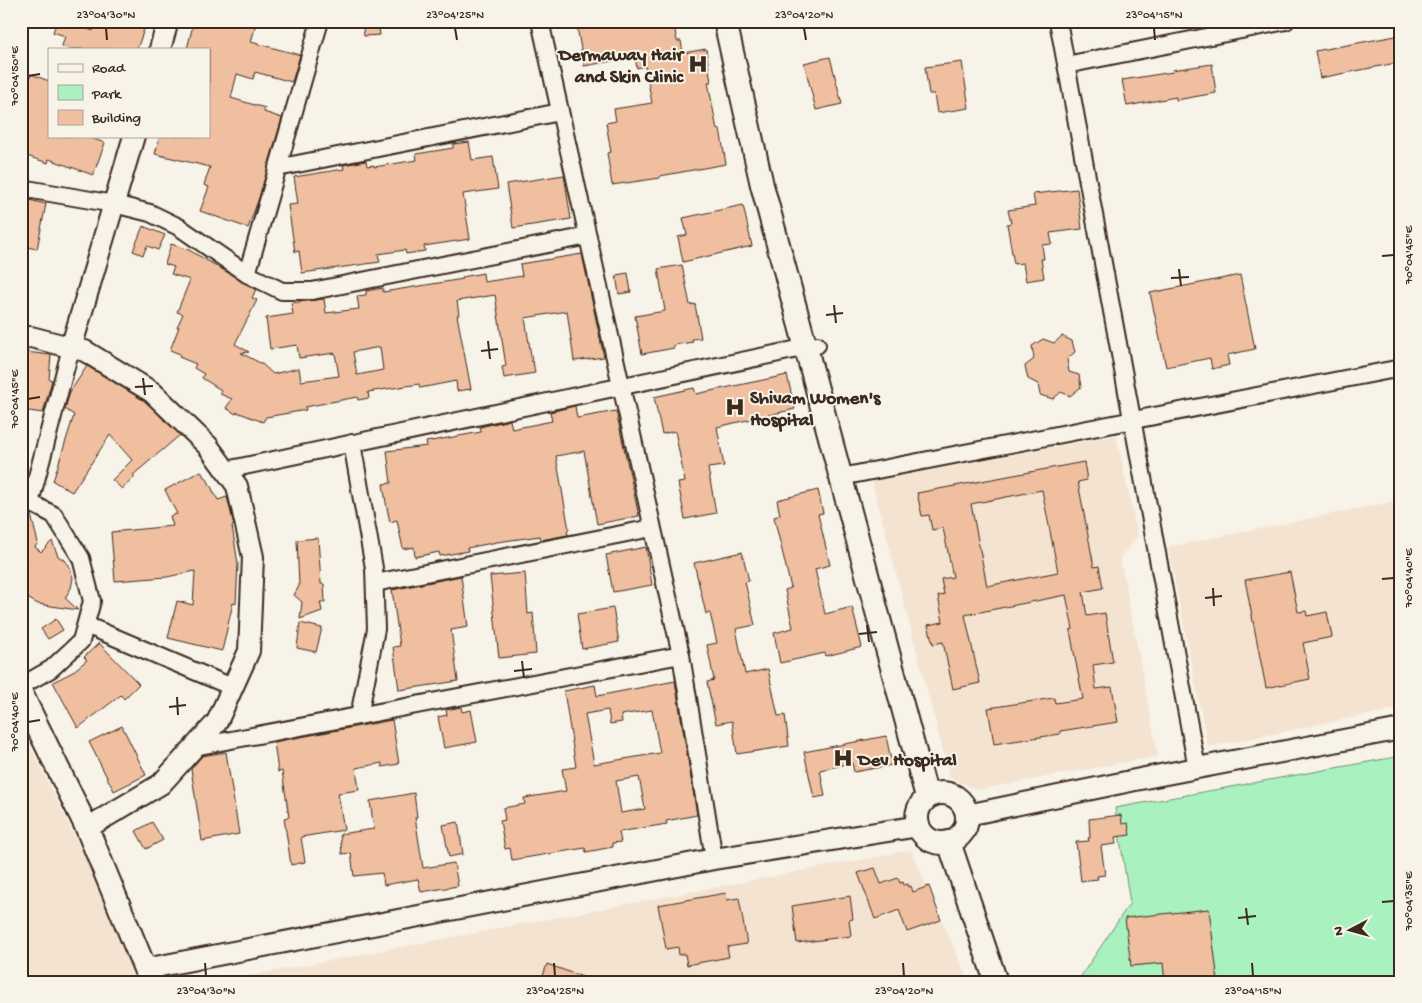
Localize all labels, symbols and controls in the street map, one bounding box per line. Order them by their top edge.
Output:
text: 23°04'30"N [77,9,136,23]
text: 23°04'25"N [426,9,484,23]
text: 23°04'20"N [775,9,833,23]
text: 23°04'15"N [1125,9,1183,23]
place label: Dermaway Hair and Skin Clinic [557,45,685,90]
text: 70°04'50"E [9,46,23,107]
legend [48,48,210,138]
hospital icon: Dermaway Hair and Skin Clinic [687,53,709,75]
text: Road [92,60,126,78]
text: Park [91,86,122,104]
text: Building [91,110,141,128]
text: 70°04'45"E [1403,225,1417,285]
text: 70°04'45"E [9,369,23,429]
place label: Shivam Women's Hospital [750,388,881,433]
hospital icon: Shivam Women's Hospital [724,396,746,418]
text: 70°04'40"E [1403,548,1417,608]
text: 70°04'40"E [9,692,23,752]
hospital icon: Dev Hospital [832,747,854,769]
place label: Dev Hospital [856,750,957,773]
text: 70°04'35"E [1403,871,1417,932]
north arrow [1324,906,1374,956]
text: N [1331,926,1348,937]
text: 23°04'30"N [177,985,236,999]
text: 23°04'25"N [526,985,584,999]
text: 23°04'20"N [875,985,933,999]
text: 23°04'15"N [1224,985,1282,999]

